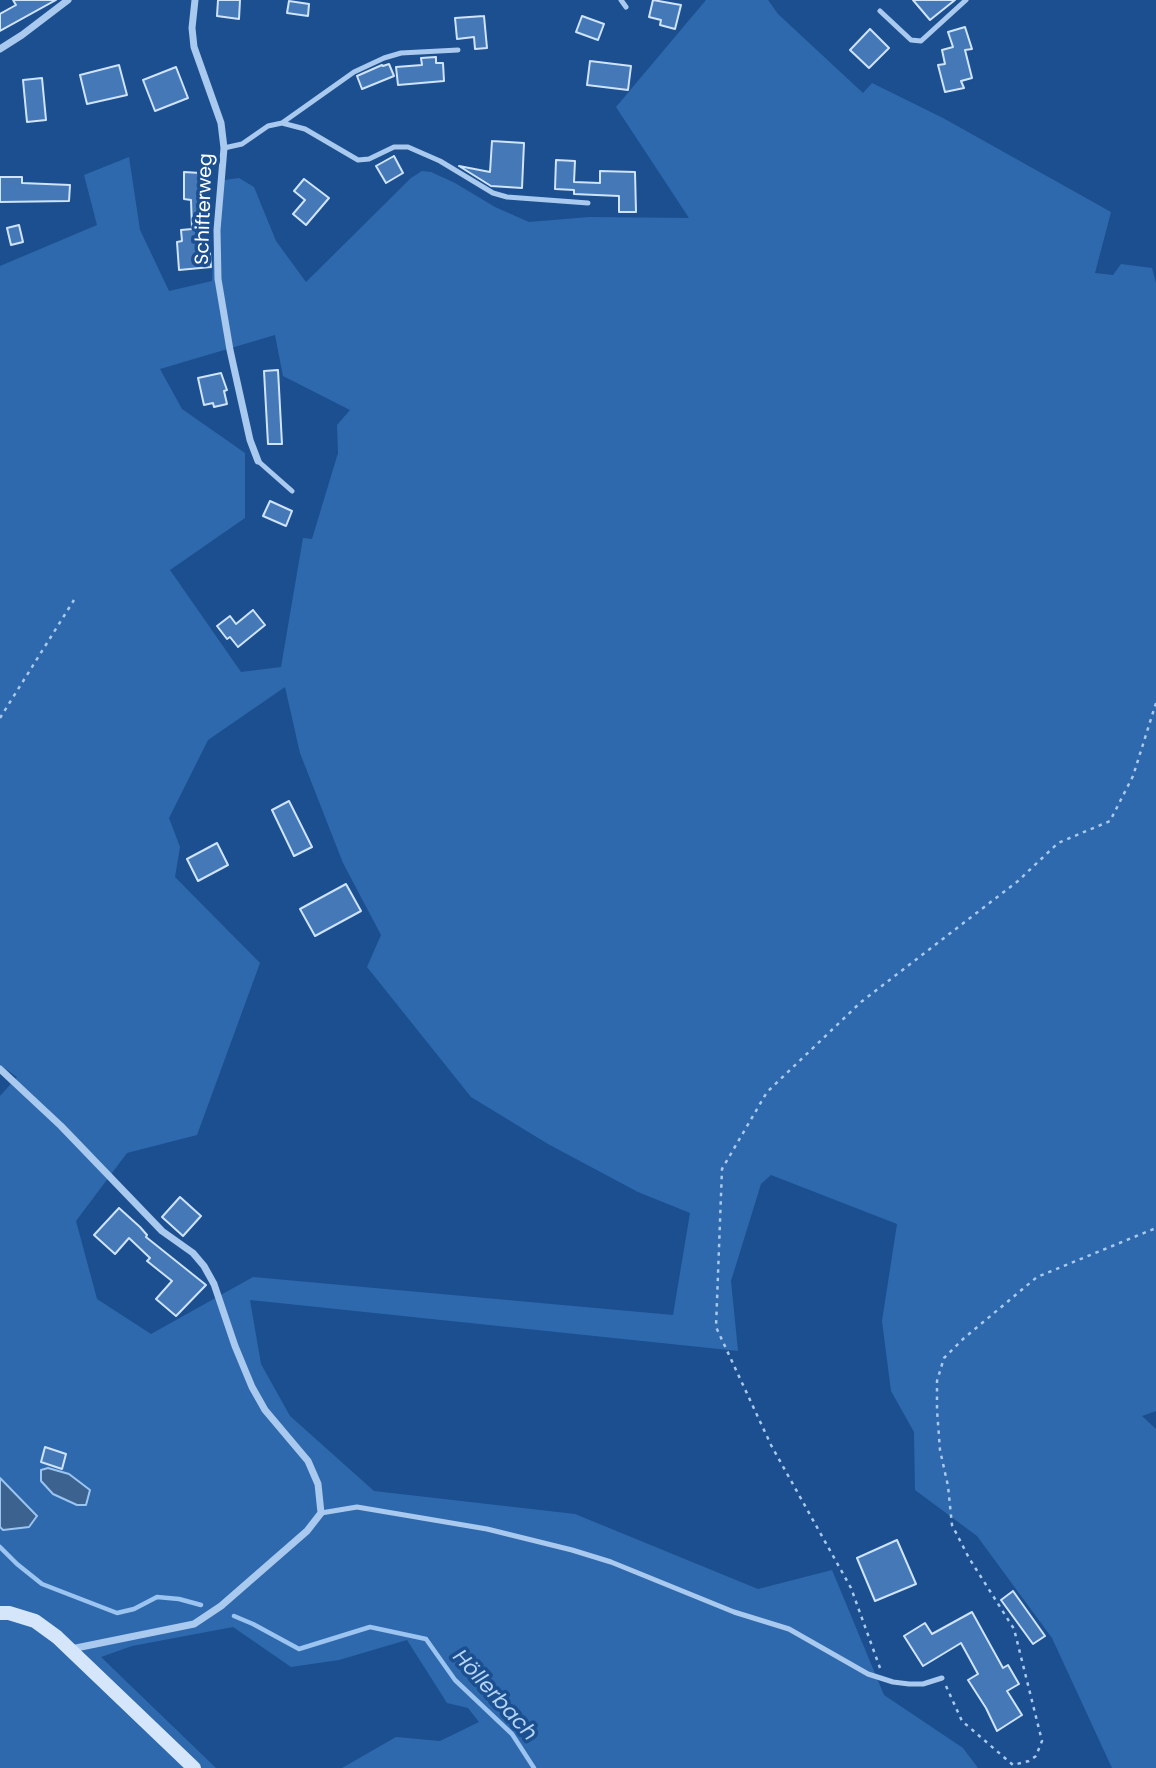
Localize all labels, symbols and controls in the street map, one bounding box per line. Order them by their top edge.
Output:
street label: Schifterweg [192,153,218,265]
water label: Höllerbach [447,1645,541,1747]

